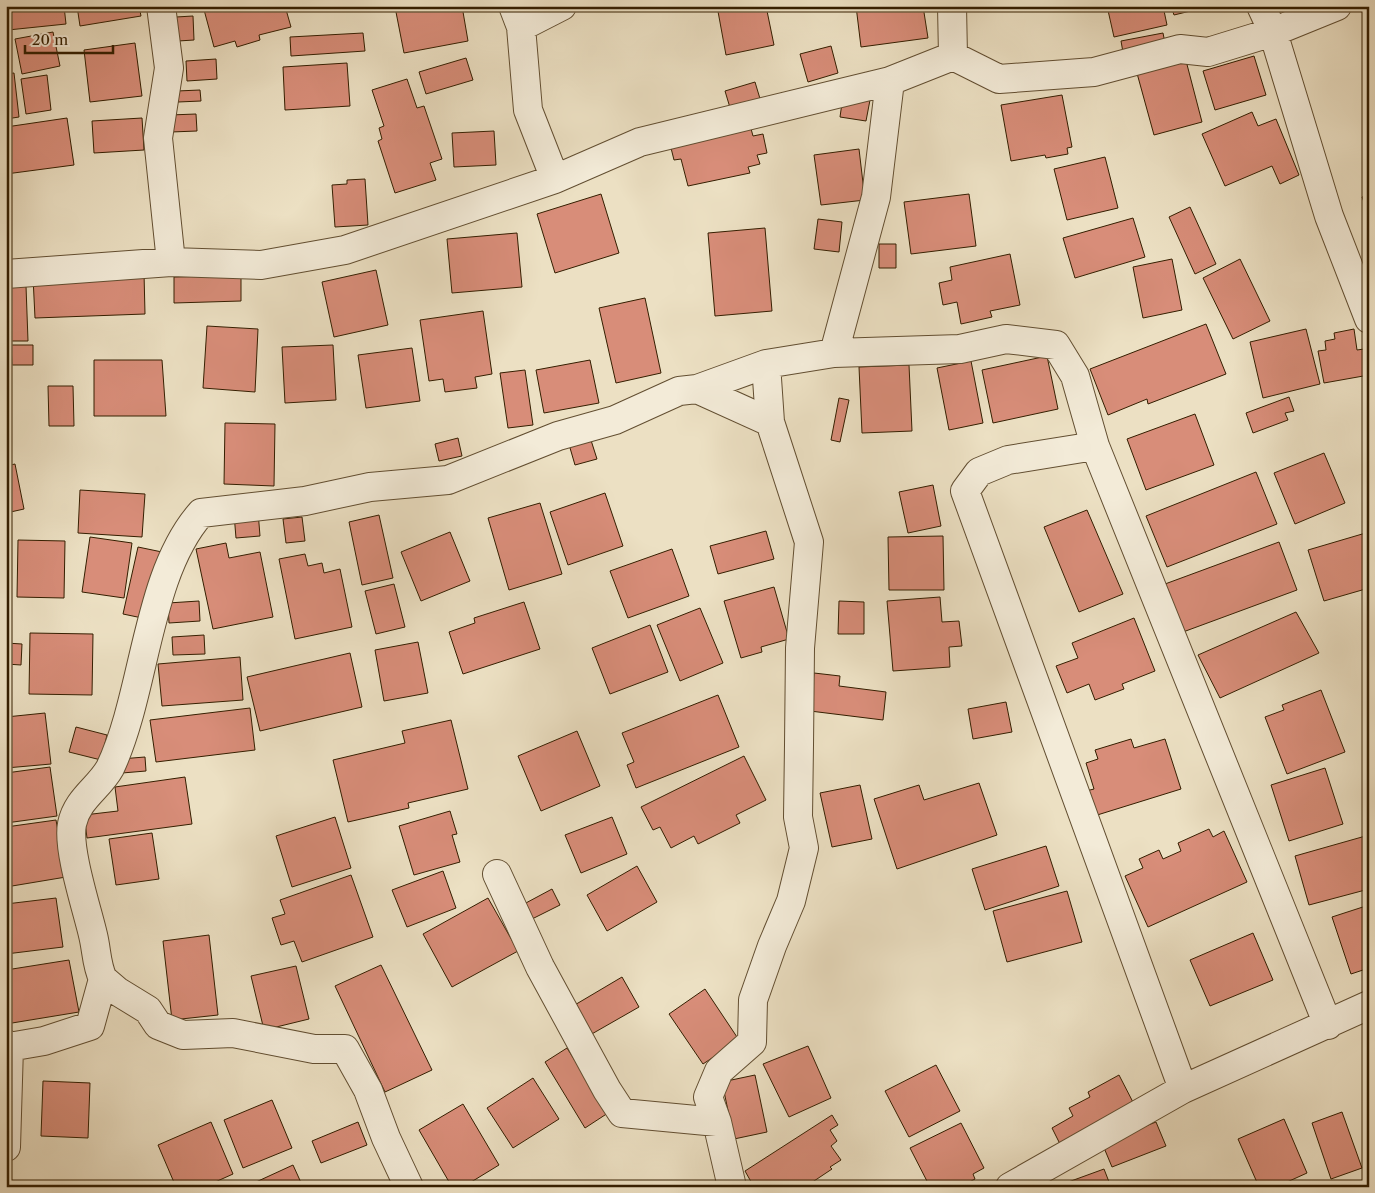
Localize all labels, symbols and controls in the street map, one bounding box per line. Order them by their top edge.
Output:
scale bar [25,22,112,54]
text: 20 m [32,30,68,49]

